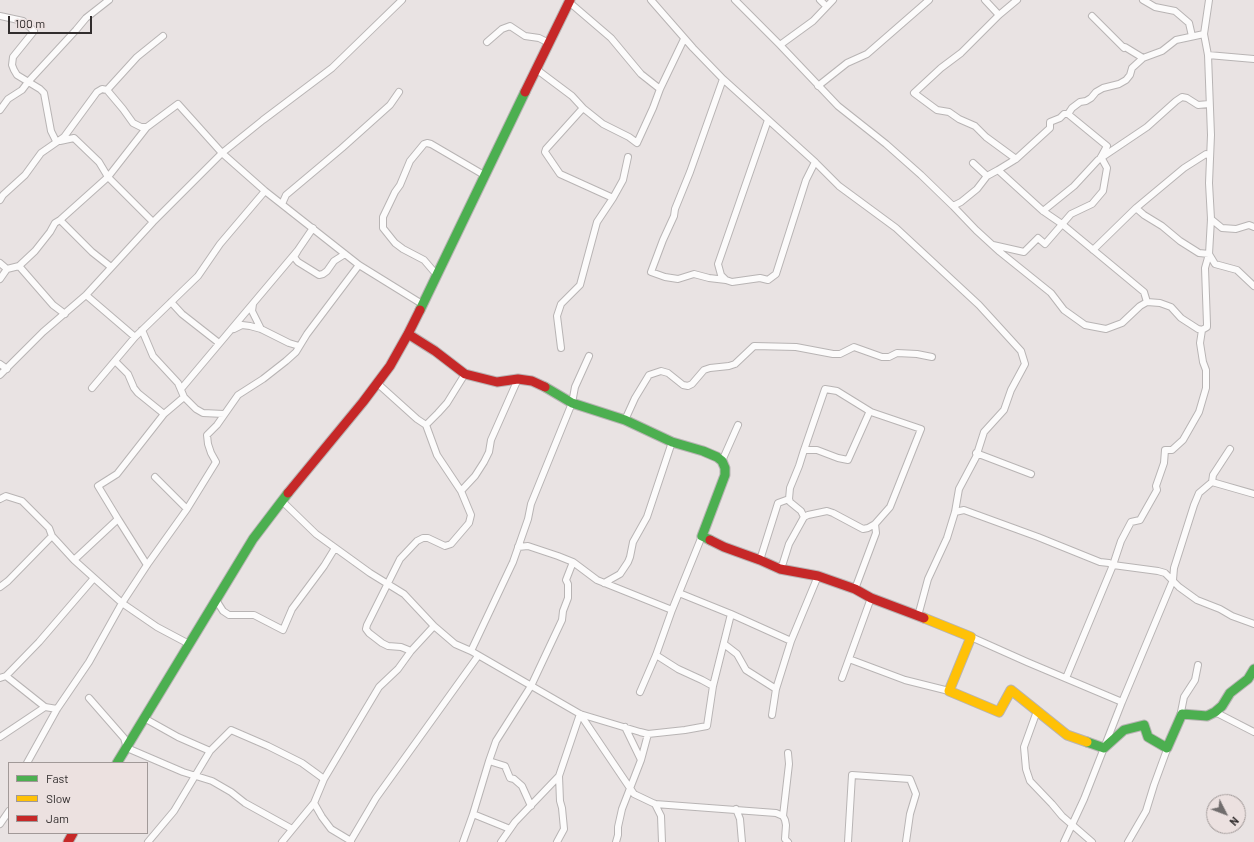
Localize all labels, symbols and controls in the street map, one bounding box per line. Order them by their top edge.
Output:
scale bar [10,8,94,34]
text: 100 m [15,16,45,30]
legend [8,762,148,834]
text: Fast [46,771,69,785]
text: Slow [46,791,71,805]
north arrow [1206,794,1246,834]
text: Jam [46,811,69,825]
text: N [1227,815,1242,829]

